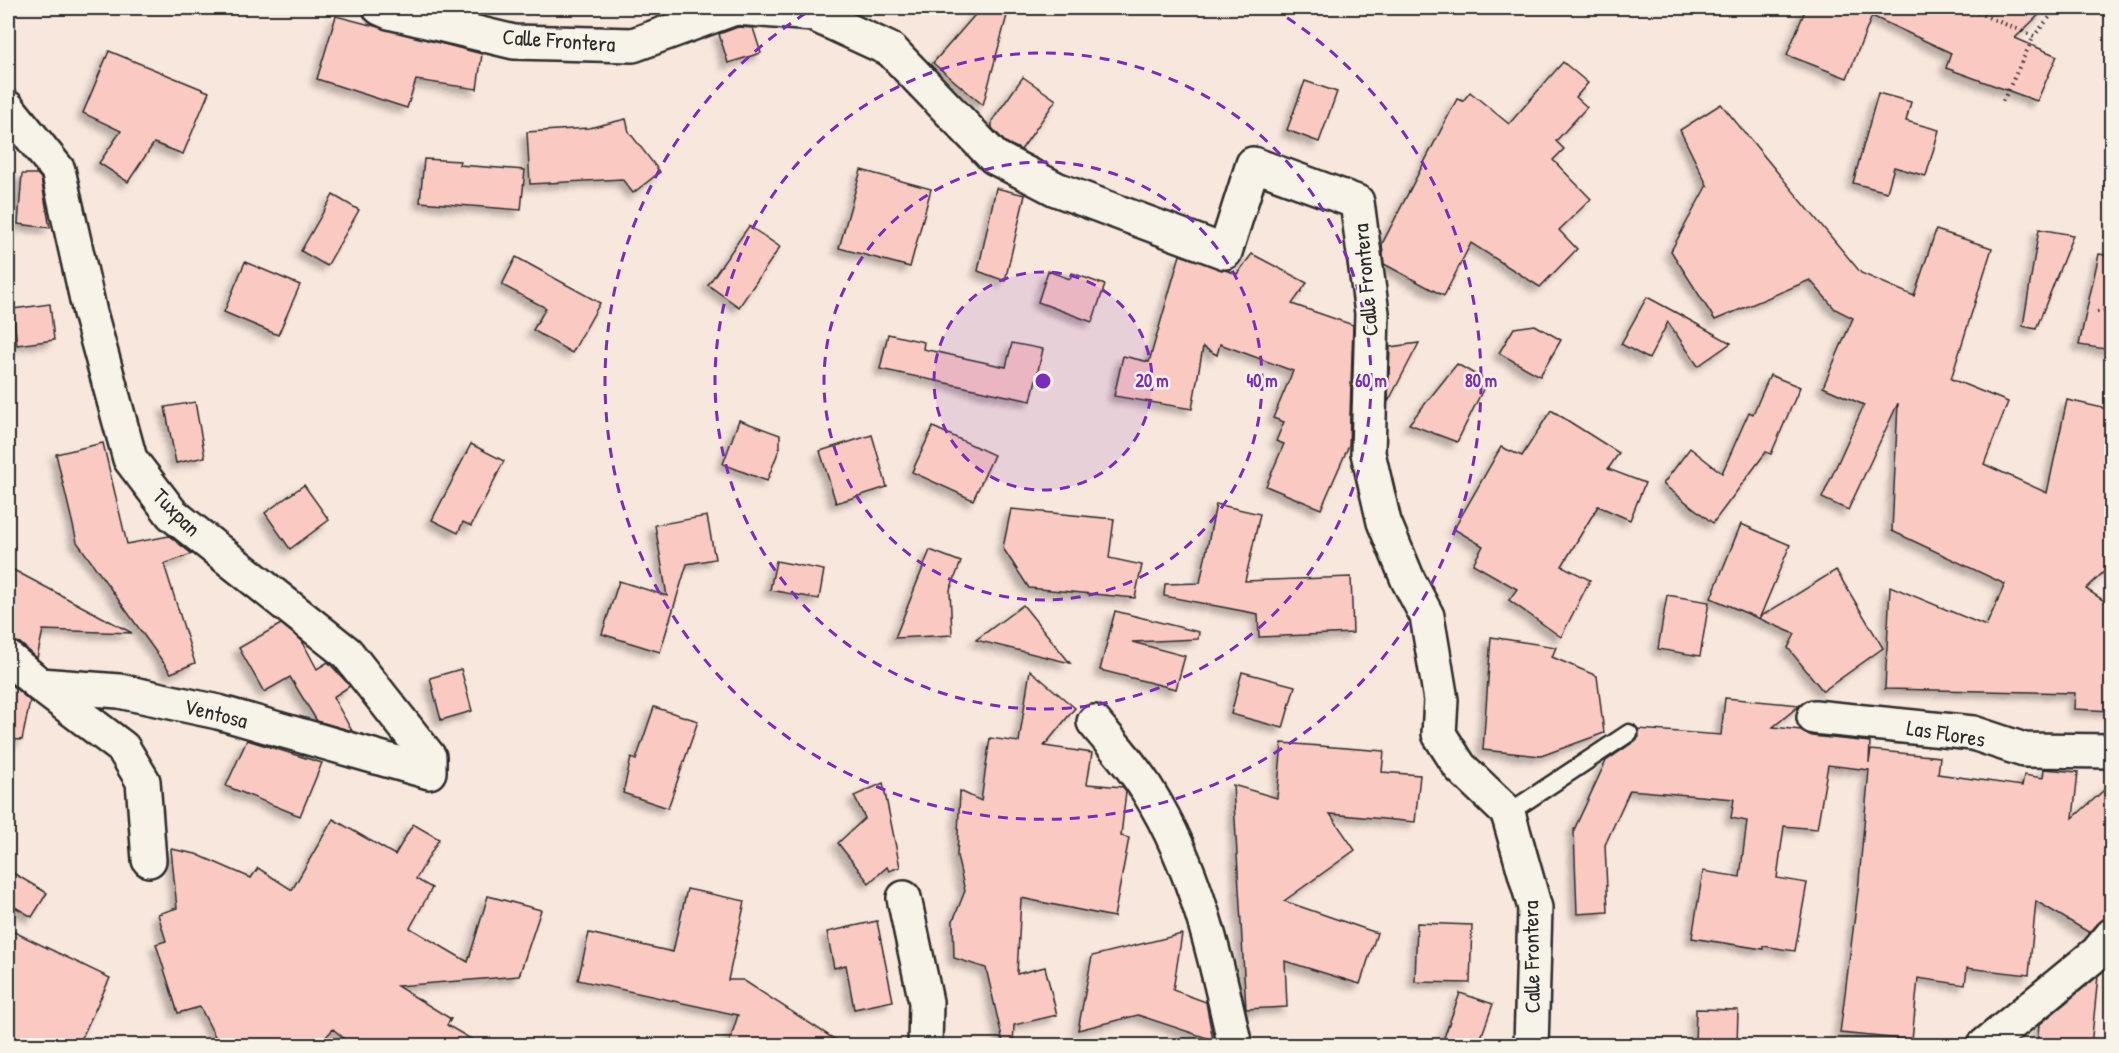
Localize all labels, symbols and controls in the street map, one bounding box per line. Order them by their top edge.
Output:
street label: Calle Frontera [502,21,617,59]
street label: Calle Frontera [1345,222,1385,338]
text: 20 m [1136,368,1168,393]
text: 40 m [1246,368,1278,393]
text: 60 m [1355,368,1387,393]
text: 80 m [1465,368,1497,393]
centre of rings [1033,371,1053,391]
street label: Tuxpan [146,481,208,543]
street label: Ventosa [181,691,251,735]
street label: Las Flores [1905,712,1987,754]
street label: Calle Frontera [1515,900,1547,1014]

